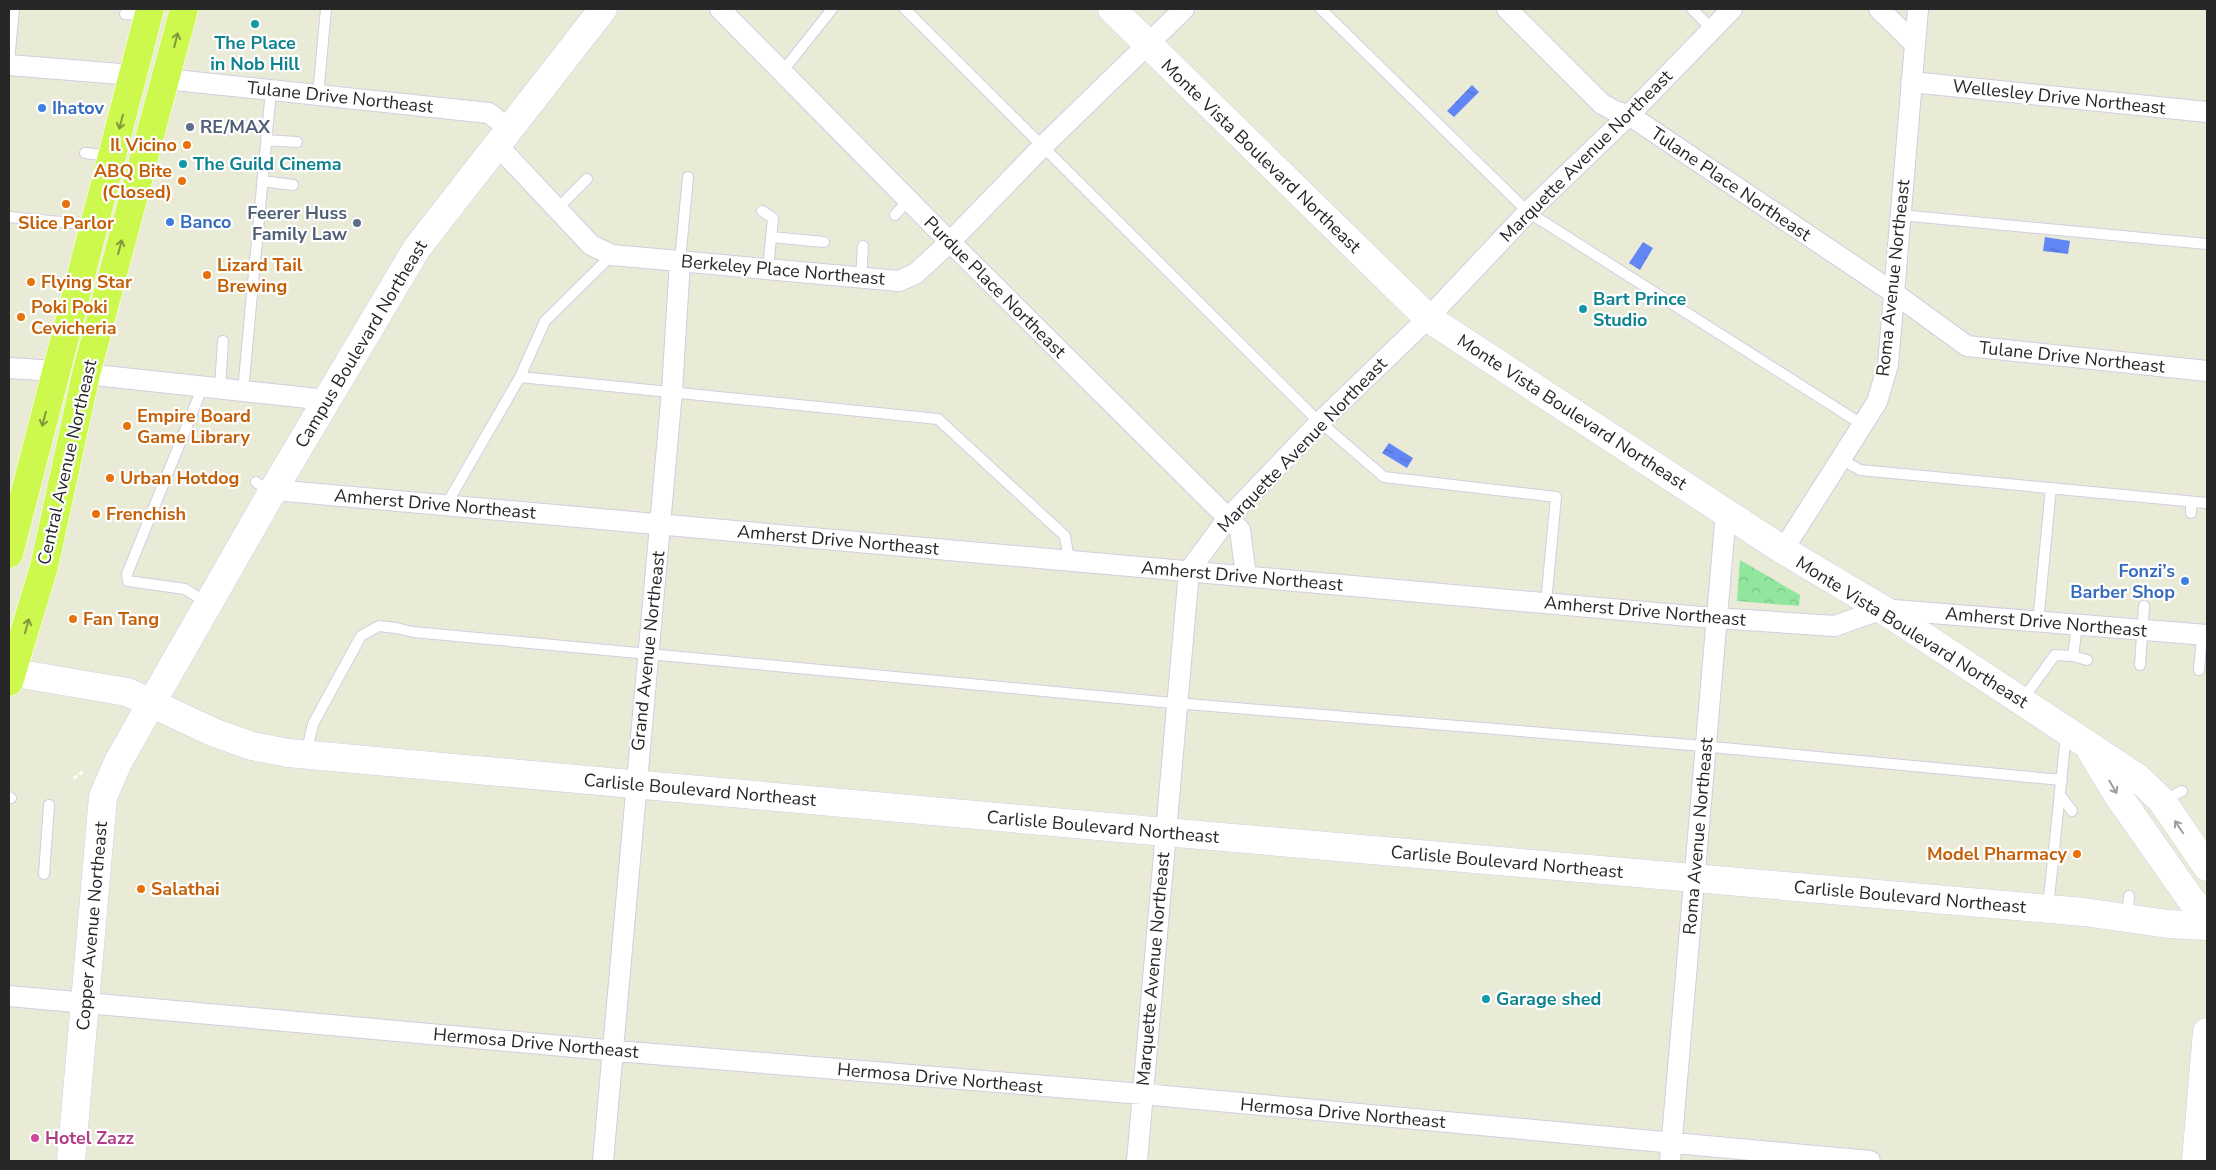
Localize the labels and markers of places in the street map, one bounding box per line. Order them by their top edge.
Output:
marker: The Place in Nob Hill [249,18,261,30]
place label: The Place in Nob Hill [210,31,300,76]
place label: Ihatov [52,96,104,120]
marker: Ihatov [36,102,48,114]
place label: RE/MAX [200,115,271,139]
marker: RE/MAX [184,121,196,133]
place label: Il Vicino [110,133,177,157]
marker: Il Vicino [181,139,193,151]
place label: The Guild Cinema [193,152,342,176]
marker: The Guild Cinema [177,158,189,170]
place label: ABQ Bite (Closed) [94,159,172,204]
marker: ABQ Bite (Closed) [176,175,188,187]
marker: Slice Parlor [60,198,72,210]
place label: Feerer Huss Family Law [247,201,348,246]
place label: Banco [180,210,231,234]
place label: Slice Parlor [18,211,114,235]
marker: Banco [164,216,176,228]
marker: Feerer Huss Family Law [351,217,363,229]
place label: Lizard Tail Brewing [217,253,303,298]
marker: Lizard Tail Brewing [201,269,213,281]
place label: Flying Star [41,270,132,294]
marker: Flying Star [25,276,37,288]
place label: Bart Prince Studio [1593,287,1687,332]
place label: Poki Poki Cevicheria [31,295,117,340]
marker: Bart Prince Studio [1577,303,1589,315]
marker: Poki Poki Cevicheria [15,311,27,323]
place label: Empire Board Game Library [137,404,251,449]
marker: Empire Board Game Library [121,420,133,432]
place label: Urban Hotdog [120,466,239,490]
marker: Urban Hotdog [104,472,116,484]
place label: Frenchish [106,502,186,526]
marker: Frenchish [90,508,102,520]
place label: Fonzi’s Barber Shop [2070,559,2175,604]
marker: Fonzi’s Barber Shop [2179,575,2191,587]
place label: Fan Tang [83,607,159,631]
marker: Fan Tang [67,613,79,625]
place label: Model Pharmacy [1927,842,2068,866]
marker: Model Pharmacy [2071,848,2083,860]
place label: Salathai [151,877,220,901]
marker: Salathai [135,883,147,895]
place label: Garage shed [1496,987,1601,1011]
marker: Garage shed [1480,993,1492,1005]
place label: Hotel Zazz [45,1126,134,1150]
marker: Hotel Zazz [29,1132,41,1144]

